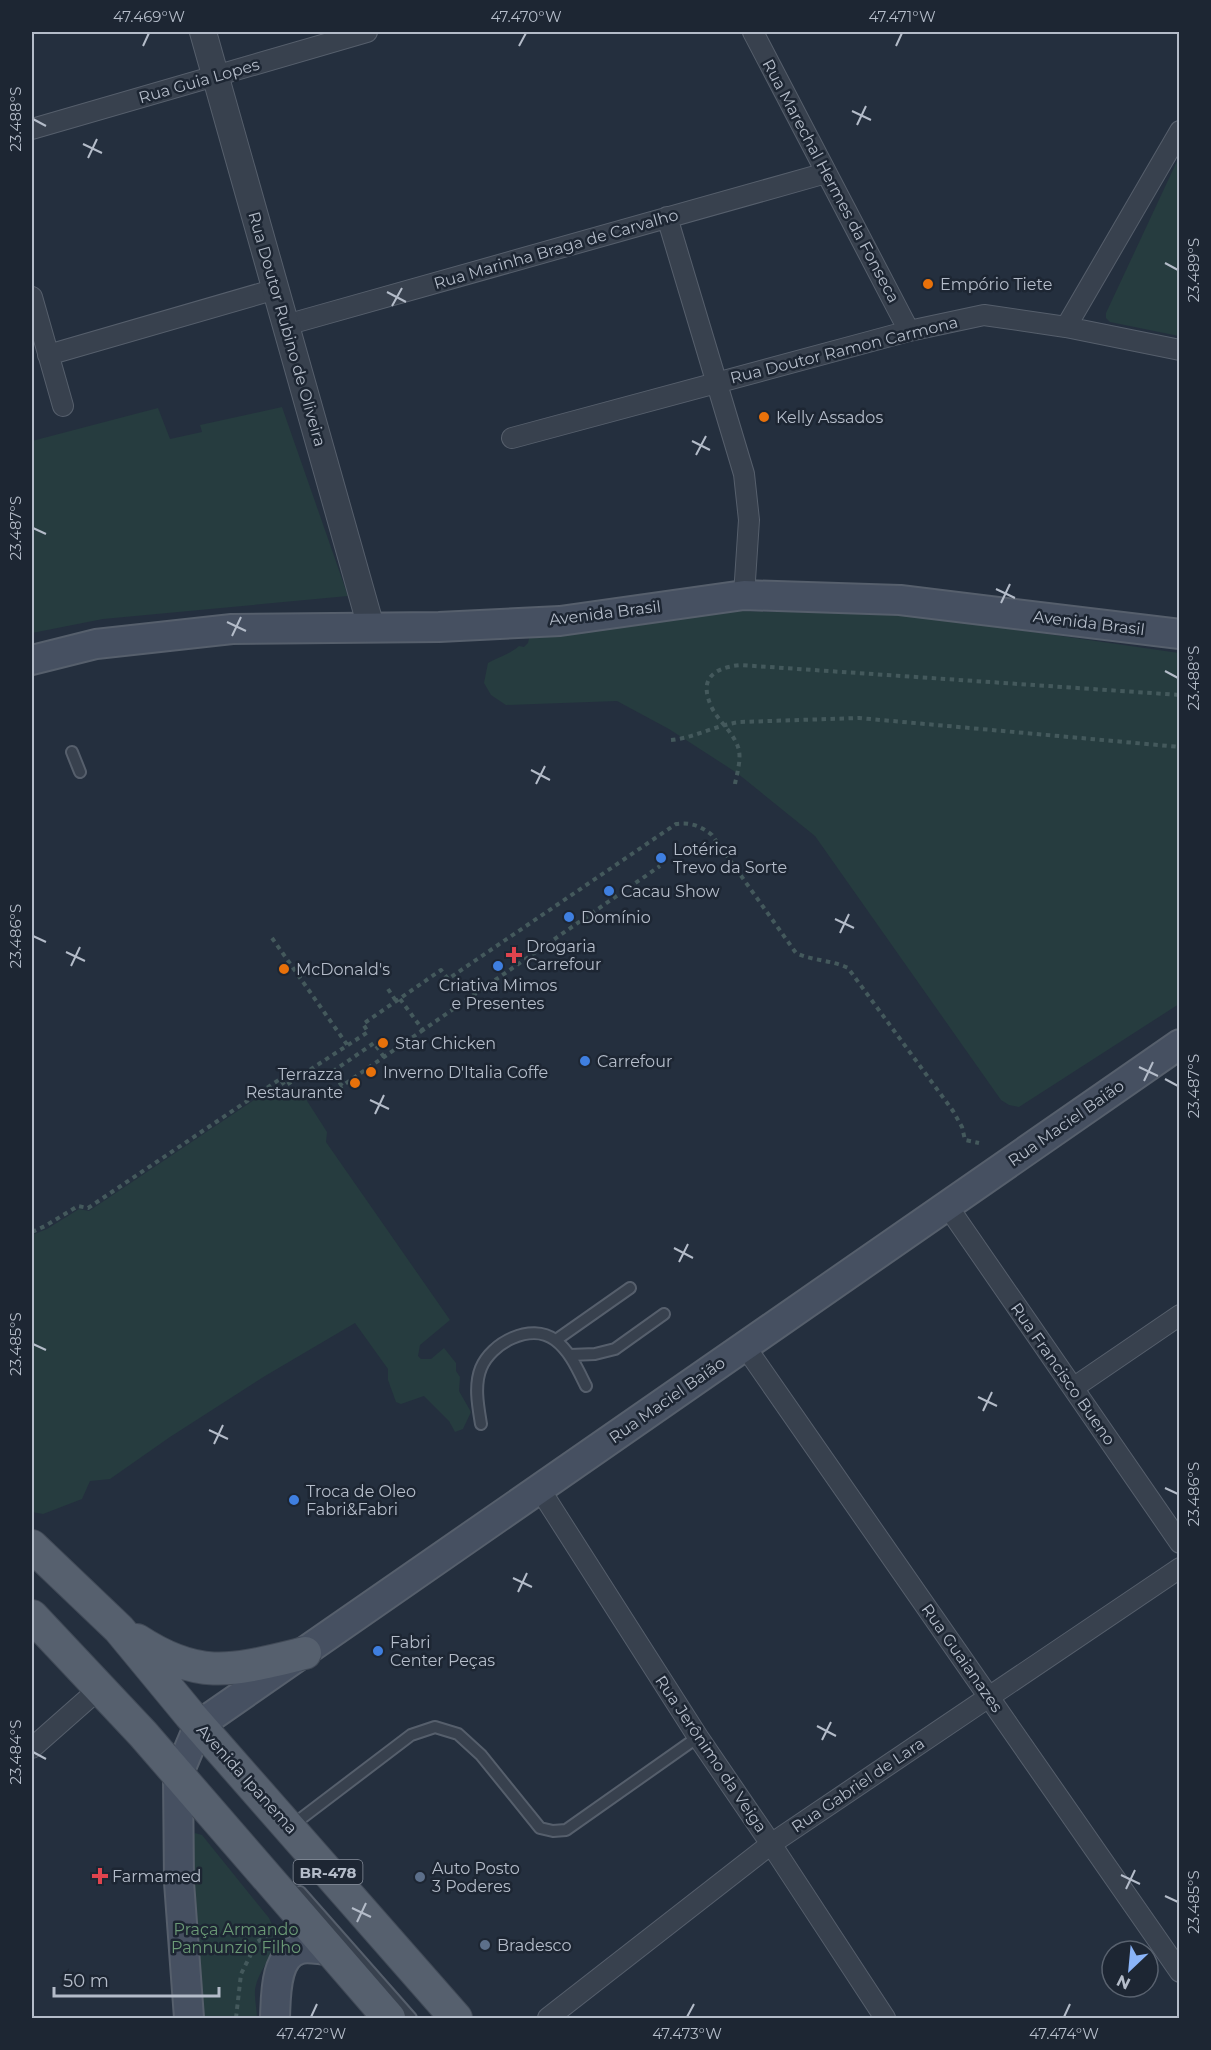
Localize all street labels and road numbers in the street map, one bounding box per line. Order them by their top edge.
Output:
street label: Rua Guia Lopes [136,55,262,107]
street label: Rua Marechal Hermes da Fonseca [759,56,903,306]
street label: Rua Marinha Braga de Carvalho [432,205,680,293]
street label: Rua Doutor Rubino de Oliveira [244,209,330,449]
street label: Rua Doutor Ramon Carmona [728,312,960,388]
street label: Avenida Brasil [548,597,662,629]
street label: Avenida Brasil [1032,607,1146,639]
street label: Rua Maciel Baião [1004,1076,1128,1170]
street label: Rua Francisco Bueno [1007,1299,1119,1449]
street label: Rua Maciel Baião [605,1353,729,1447]
street label: Rua Guaianazes [918,1600,1007,1716]
street label: Rua Jerônimo da Veiga [651,1672,771,1836]
street label: Avenida Ipanema [193,1720,301,1838]
street label: Rua Gabriel de Lara [788,1733,928,1837]
road number: BR-478 [294,1860,362,1884]

